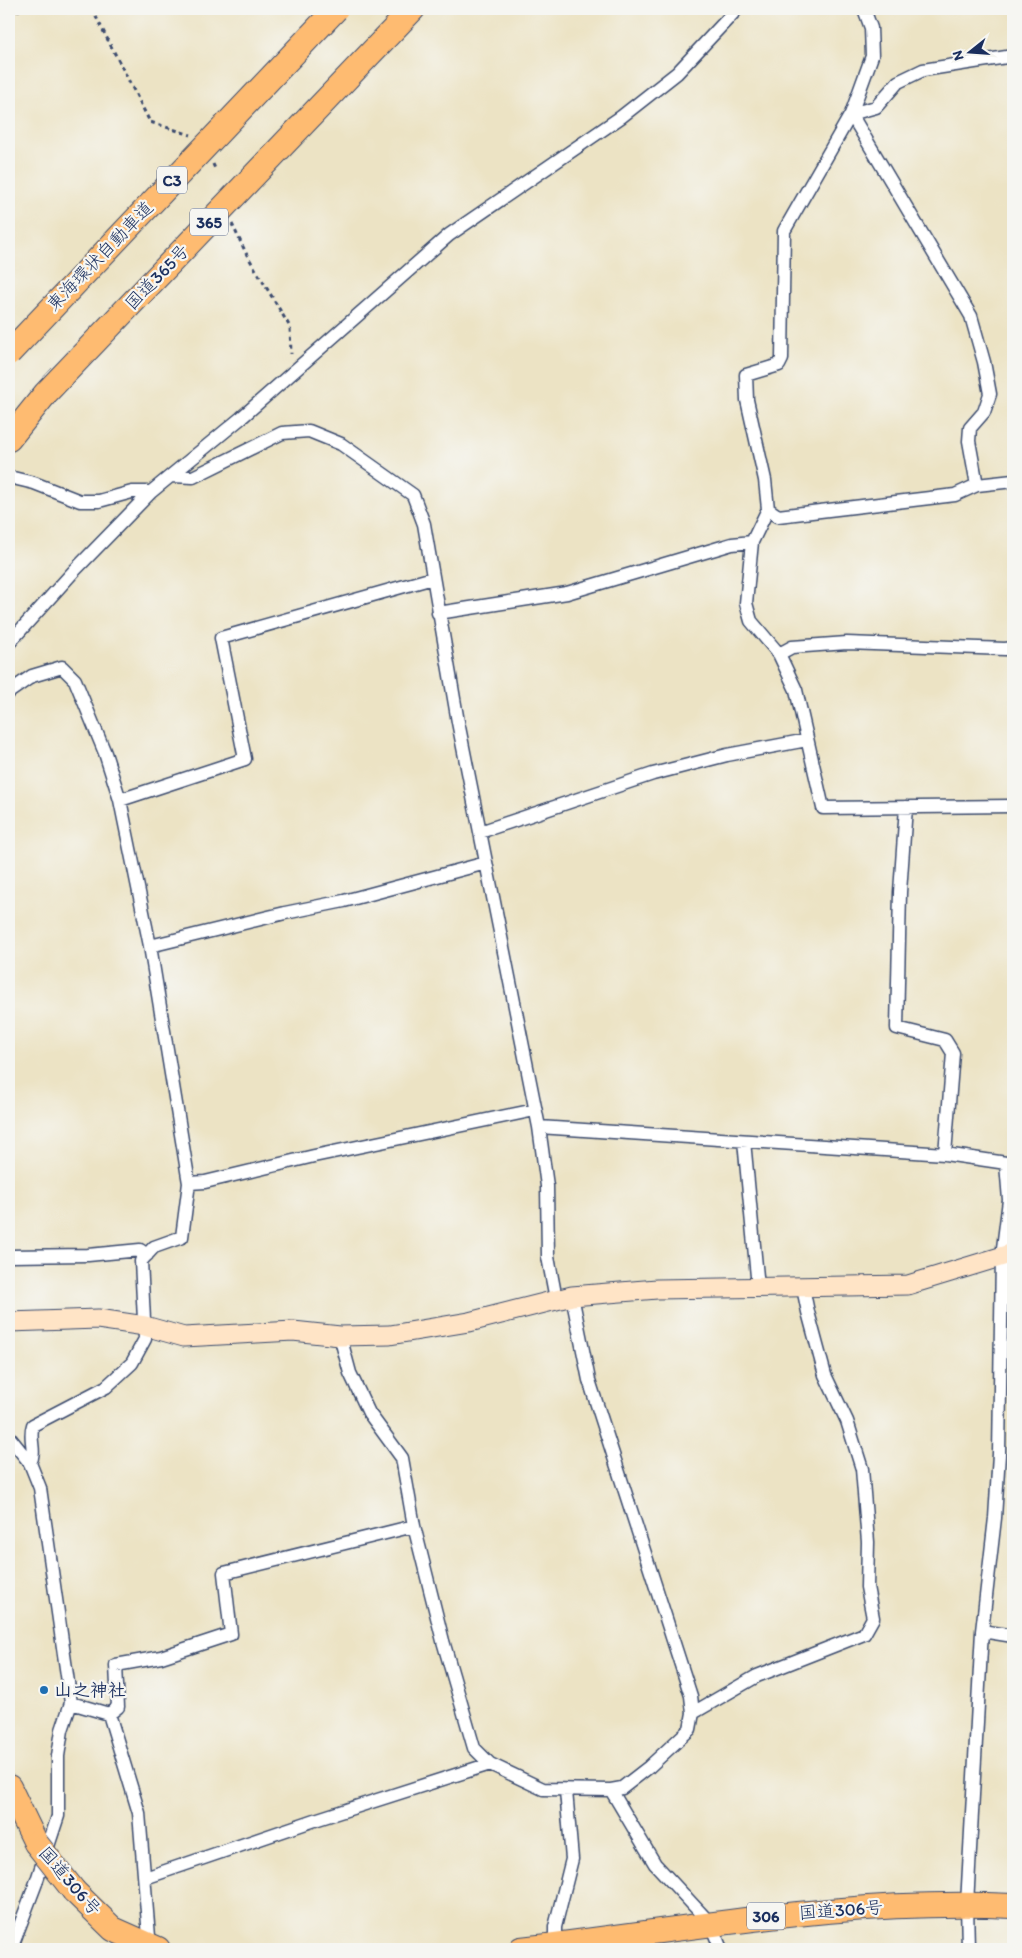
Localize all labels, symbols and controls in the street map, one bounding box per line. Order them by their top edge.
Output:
north arrow [944,28,994,78]
text: N [949,49,968,63]
road number: C3 [157,166,187,194]
street label: 東海環状自動車道 [42,197,158,315]
road number: 365 [190,208,228,236]
street label: 国道365号 [120,240,194,314]
place label: 山之神社 [54,1679,126,1701]
marker: 山之神社 [38,1684,50,1696]
street label: 国道306号 [34,1842,106,1920]
street label: 国道306号 [798,1896,884,1924]
road number: 306 [747,1902,785,1930]

